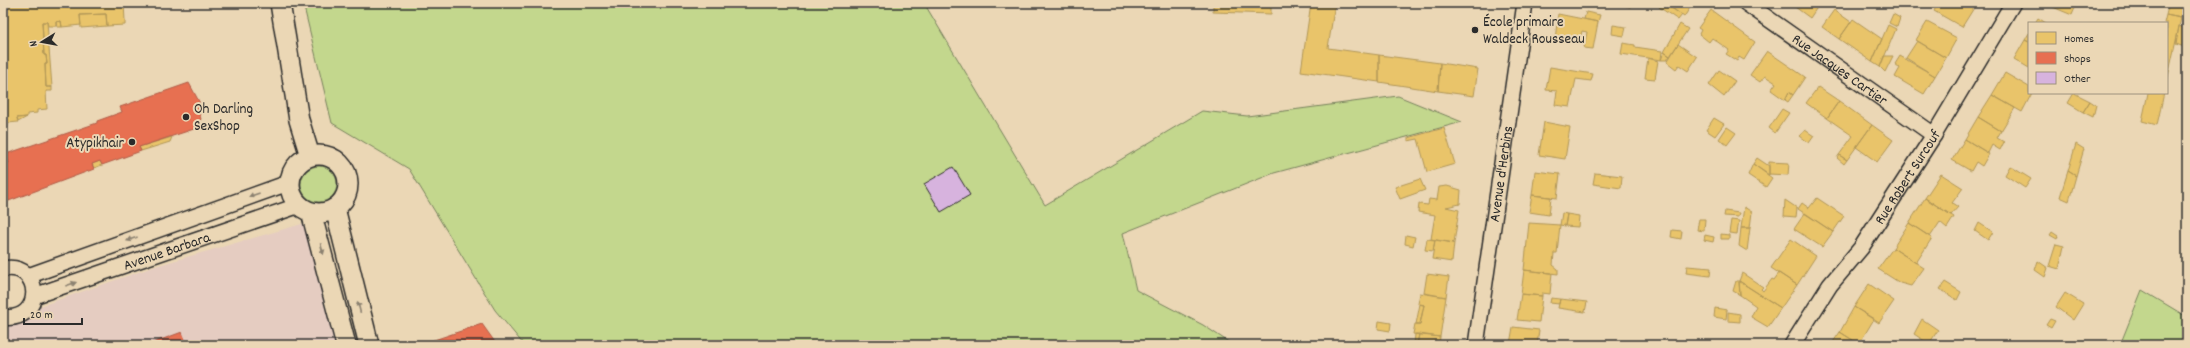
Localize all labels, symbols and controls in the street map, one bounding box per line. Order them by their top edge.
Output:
place label: École primaire Waldeck Rousseau [1483,12,1585,51]
north arrow [22,22,62,62]
legend [2028,22,2168,94]
marker: École primaire Waldeck Rousseau [1470,25,1480,35]
street label: Rue Jacques Cartier [1787,29,1892,112]
text: Homes [2064,31,2094,48]
text: N [26,39,43,48]
text: Shops [2064,51,2091,68]
text: Other [2064,71,2091,88]
place label: Oh Darling SexShop [194,99,253,138]
marker: Oh Darling SexShop [181,112,191,122]
street label: Avenue d'Herbins [1485,124,1520,224]
street label: Rue Robert Surcouf [1870,126,1948,230]
place label: Atypikhair [66,133,124,155]
marker: Atypikhair [127,137,137,147]
one-way arrow [248,192,260,198]
street label: Avenue Barbara [121,227,214,278]
one-way arrow [125,236,137,242]
one-way arrow [319,243,325,255]
one-way arrow [65,280,77,286]
scale bar [24,300,82,326]
one-way arrow [356,301,362,313]
text: 20 m [30,307,53,324]

